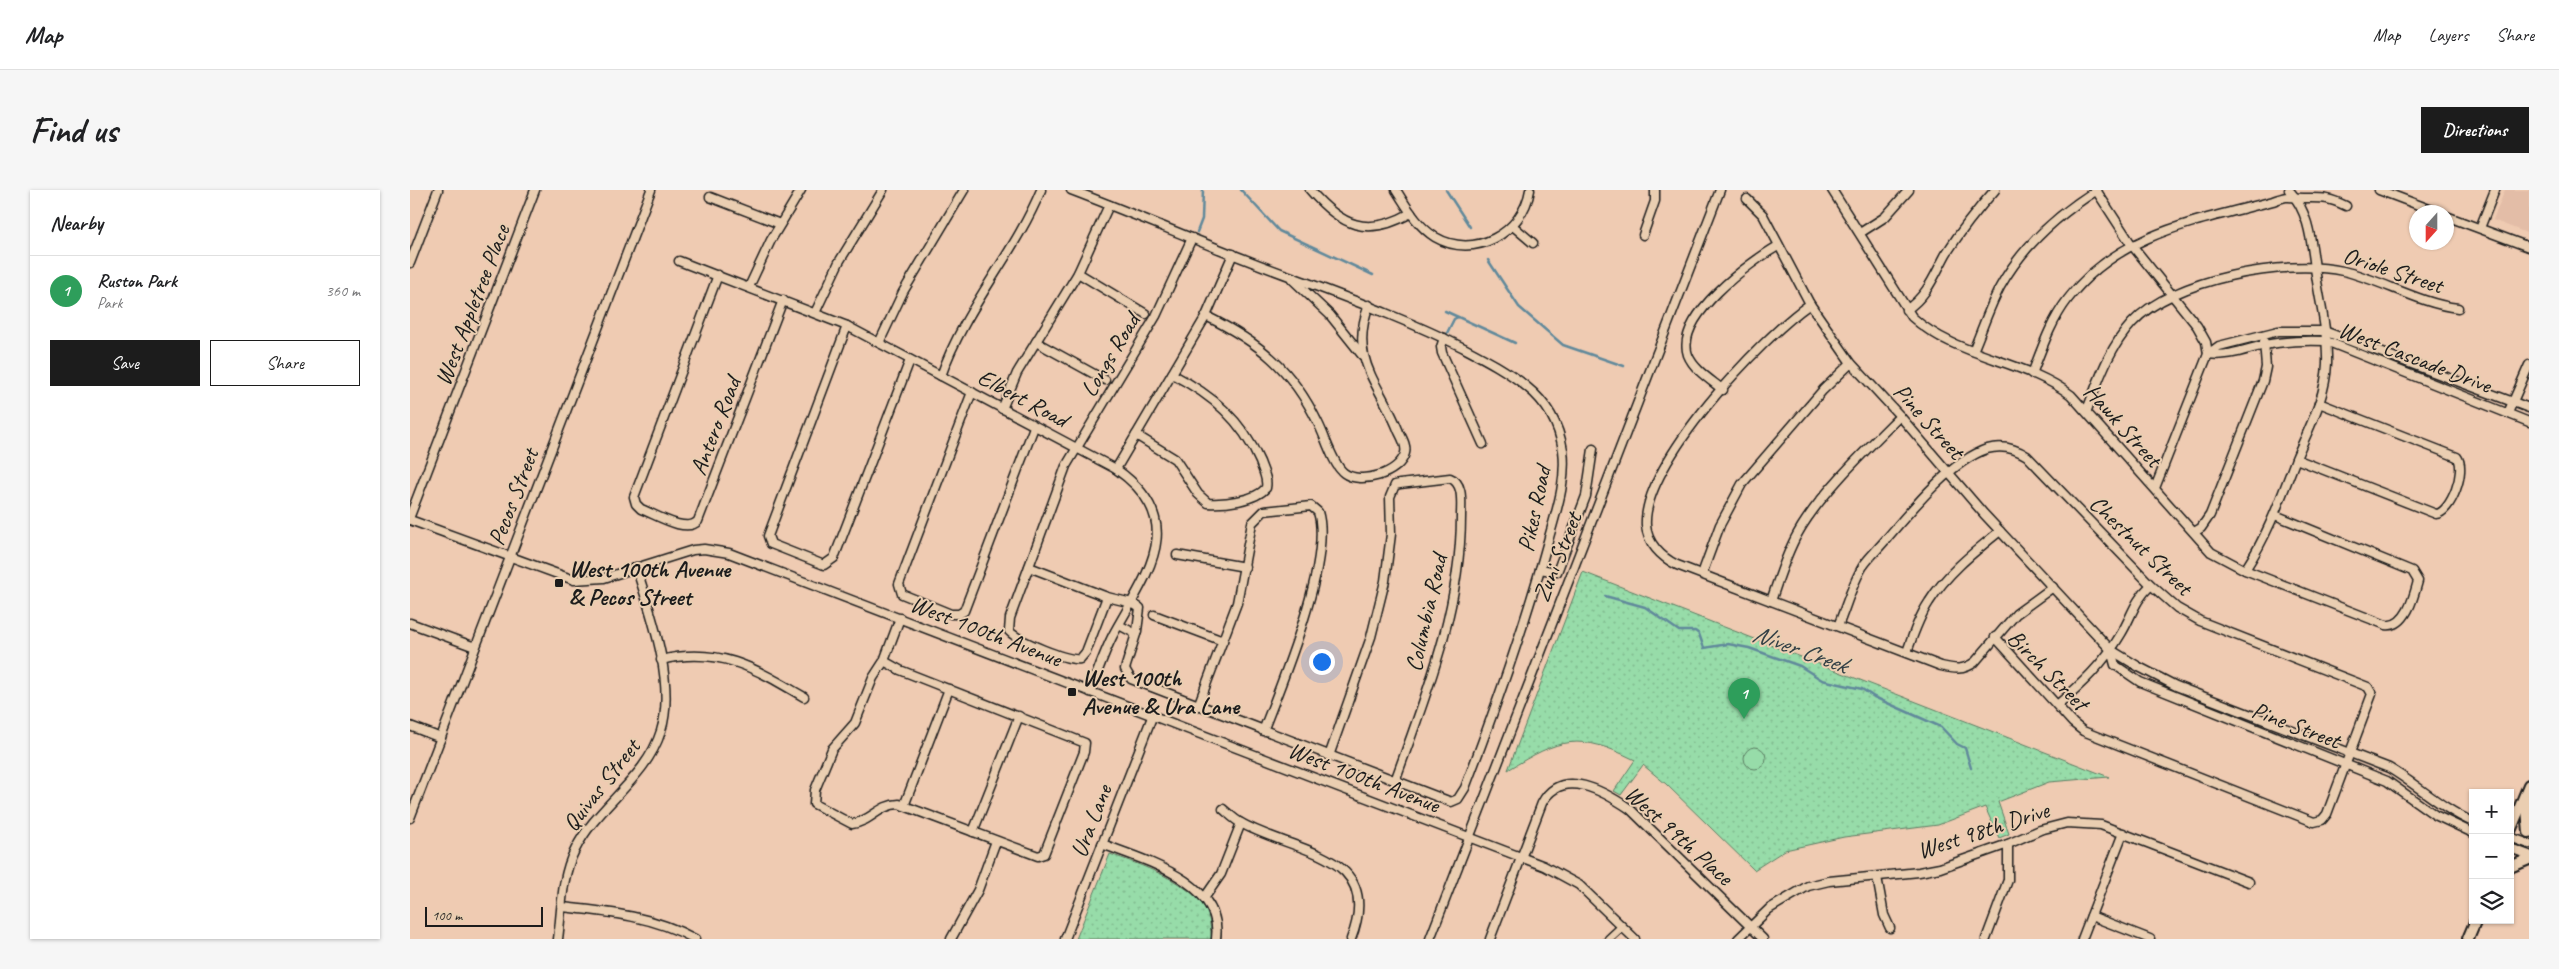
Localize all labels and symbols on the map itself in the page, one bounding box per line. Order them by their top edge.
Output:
north arrow [2409,205,2454,250]
street label: West Appletree Place [428,218,517,390]
street label: Oriole Street [2339,240,2449,301]
street label: Longs Road [1074,305,1148,402]
street label: West Cascade Drive [2335,314,2497,401]
street label: Elbert Road [973,362,1076,436]
street label: Antero Road [683,370,749,479]
street label: Pine Street [1887,377,1972,467]
street label: Hawk Street [2078,377,2170,475]
street label: Pecos Street [481,442,546,550]
street label: Pikes Road [1510,460,1558,555]
street label: Chestnut Street [2083,488,2200,603]
street label: Zuni Street [1526,506,1589,606]
street label: Columbia Road [1398,548,1455,674]
place label: West 100th Avenue & Pecos Street [569,554,732,612]
marker: West 100th Avenue & Pecos Street [553,577,565,589]
street label: West 100th Avenue [906,588,1068,674]
water label: Niver Creek [1748,617,1856,683]
street label: Birch Street [2001,623,2097,719]
your location [1309,649,1335,675]
place label: West 100th Avenue & Ura Lane [1082,663,1241,721]
pin: 1 [1728,678,1760,719]
marker: West 100th Avenue & Ura Lane [1066,686,1078,698]
street label: Pine Street [2248,694,2346,756]
street label: Quivas Street [556,731,648,837]
street label: West 100th Avenue [1284,734,1446,820]
street label: Ura Lane [1064,779,1119,861]
street label: West 99th Place [1619,779,1741,893]
street label: West 98th Drive [1913,794,2055,865]
scale bar [425,904,542,927]

